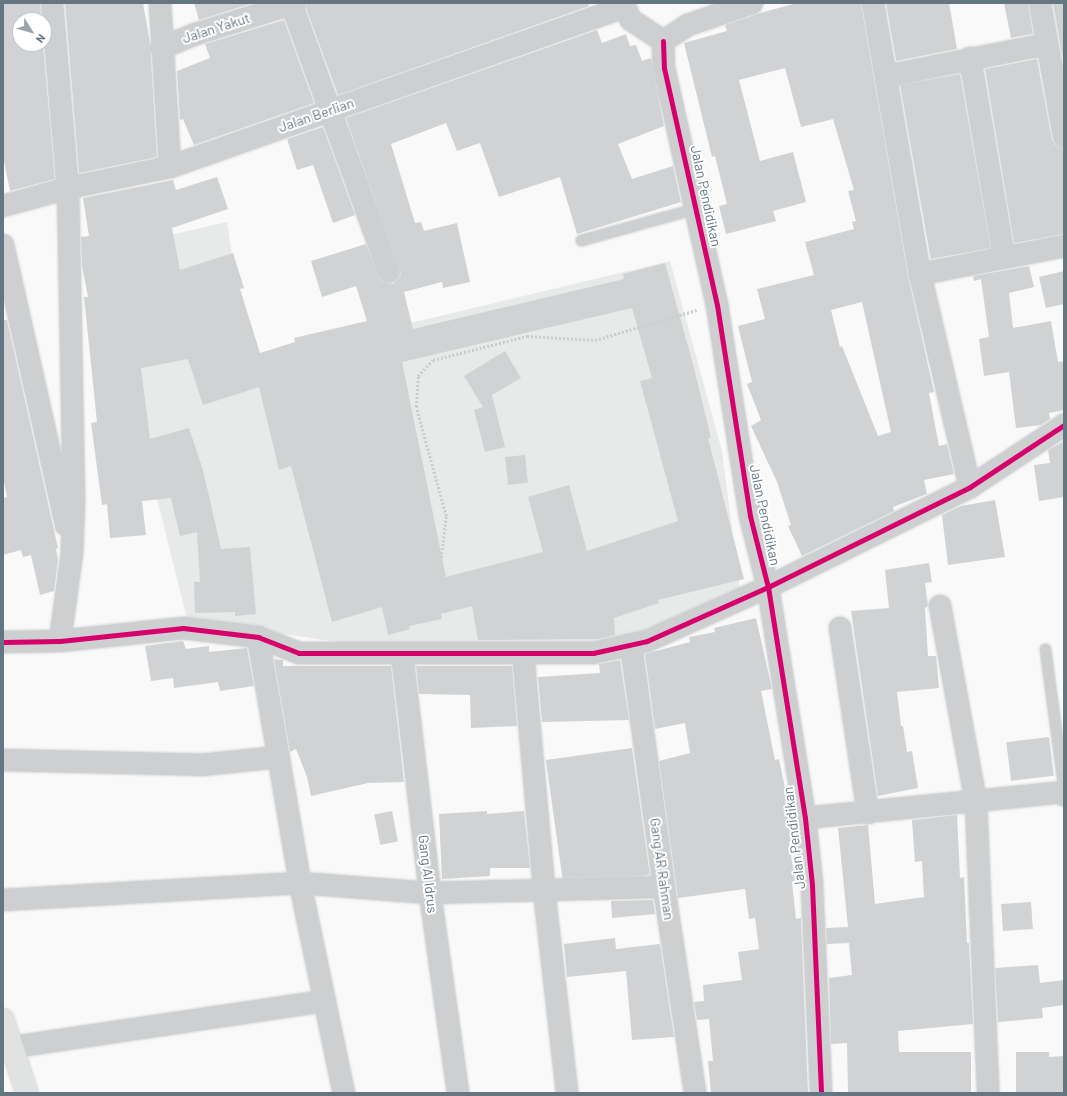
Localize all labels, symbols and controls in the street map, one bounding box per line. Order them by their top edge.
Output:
street label: Jalan Yakut [180,9,252,47]
north arrow [12,12,52,52]
text: N [34,32,49,46]
street label: Jalan Berlian [276,94,356,136]
street label: Jalan Pendidikan [687,144,725,248]
street label: Jalan Pendidikan [746,463,784,567]
street label: Jalan Pendidikan [779,786,809,890]
street label: Gang AR Rahman [647,817,677,921]
street label: Gang Al Idrus [415,834,441,914]

